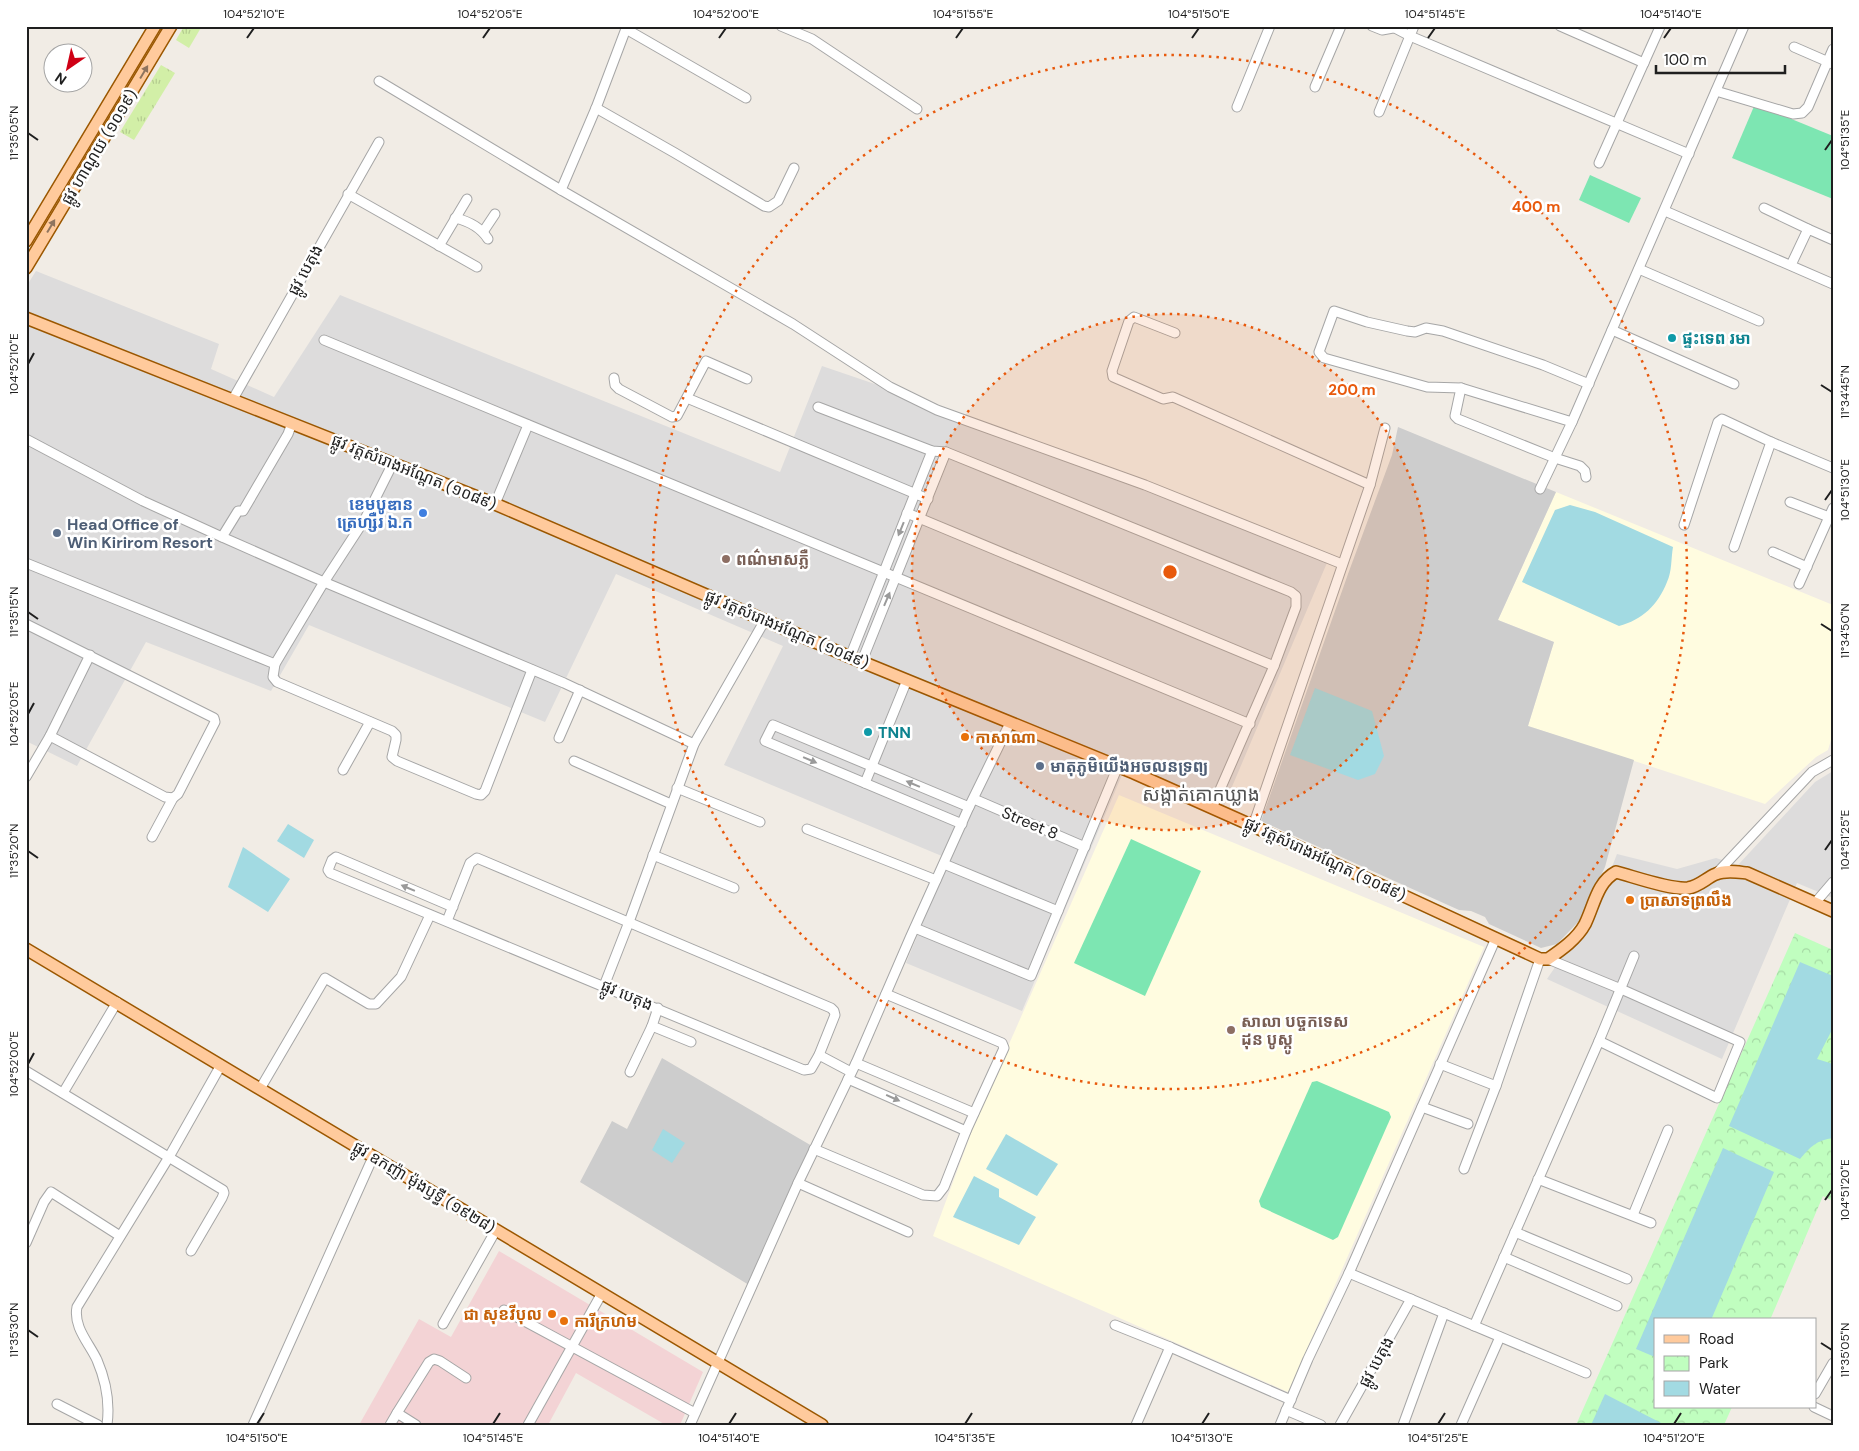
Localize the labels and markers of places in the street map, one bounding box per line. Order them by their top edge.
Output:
place label: ផ្ទះទេព រមា [1682,328,1751,349]
marker: ផ្ទះទេព រមា [1666,332,1678,344]
place label: ខេមបូឌាន ត្រេហ្សឺរ ឯ.ក [337,494,413,533]
marker: ខេមបូឌាន ត្រេហ្សឺរ ឯ.ក [417,507,429,519]
place label: Head Office of Win Kirirom Resort [67,514,213,553]
marker: Head Office of Win Kirirom Resort [51,527,63,539]
place label: ពណ៌មាសភ្លឺ [736,548,809,570]
marker: ពណ៌មាសភ្លឺ [720,553,732,565]
centre of rings [1161,563,1179,581]
place label: TNN [878,722,911,743]
marker: TNN [862,726,874,738]
place label: កាសាណា [975,727,1036,748]
marker: កាសាណា [959,731,971,743]
place label: មាតុភូមិយើងអចលនទ្រព្យ [1050,756,1208,777]
marker: មាតុភូមិយើងអចលនទ្រព្យ [1034,760,1046,772]
place label: ប្រាសាទព្រលឹង [1640,890,1732,911]
marker: ប្រាសាទព្រលឹង [1624,894,1636,906]
place label: សាលា បច្ចកទេស ដុន បូស្កូ [1241,1011,1349,1054]
marker: សាលា បច្ចកទេស ដុន បូស្កូ [1225,1024,1237,1036]
place label: ជា សុខវីបុល [463,1304,542,1325]
marker: ជា សុខវីបុល [546,1308,558,1320]
place label: ការីក្រហម [574,1311,637,1332]
marker: ការីក្រហម [558,1315,570,1327]

